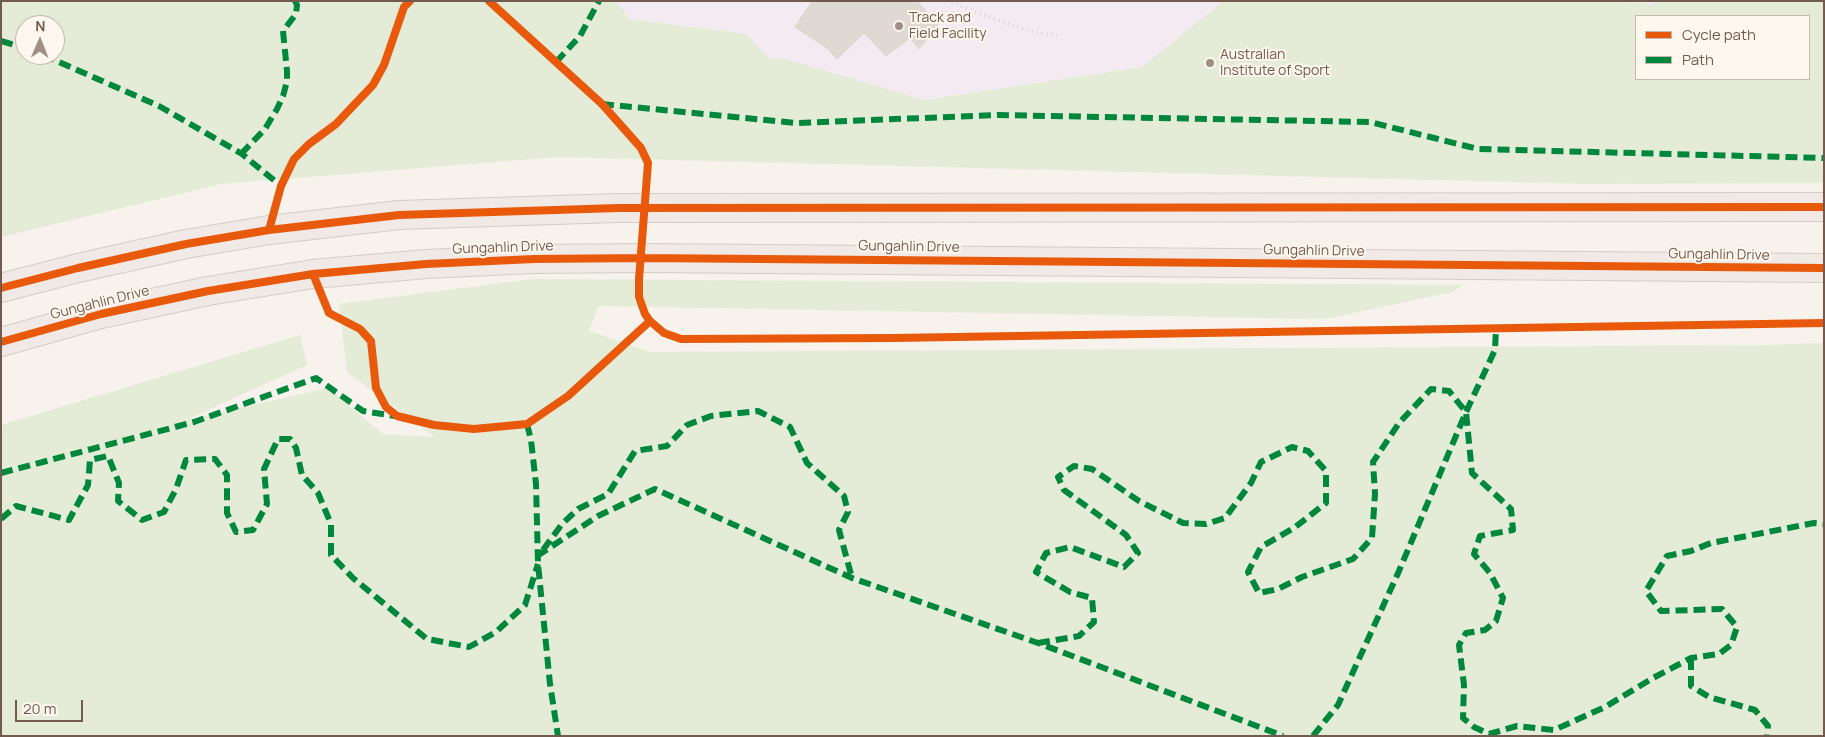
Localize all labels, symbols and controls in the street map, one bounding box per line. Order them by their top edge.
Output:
place label: Track and Field Facility [909,10,987,42]
north arrow [15,15,65,65]
legend [1635,15,1810,80]
text: N [35,16,45,35]
marker: Track and Field Facility [893,20,905,32]
text: Cycle path [1682,24,1756,45]
place label: Australian Institute of Sport [1220,47,1330,80]
text: Path [1682,49,1714,70]
marker: Australian Institute of Sport [1204,57,1216,69]
street label: Gungahlin Drive [452,238,554,258]
street label: Gungahlin Drive [858,238,960,256]
street label: Gungahlin Drive [1263,242,1365,260]
street label: Gungahlin Drive [1668,246,1770,264]
street label: Gungahlin Drive [49,283,151,323]
scale bar [18,690,85,722]
text: 20 m [23,698,56,719]

